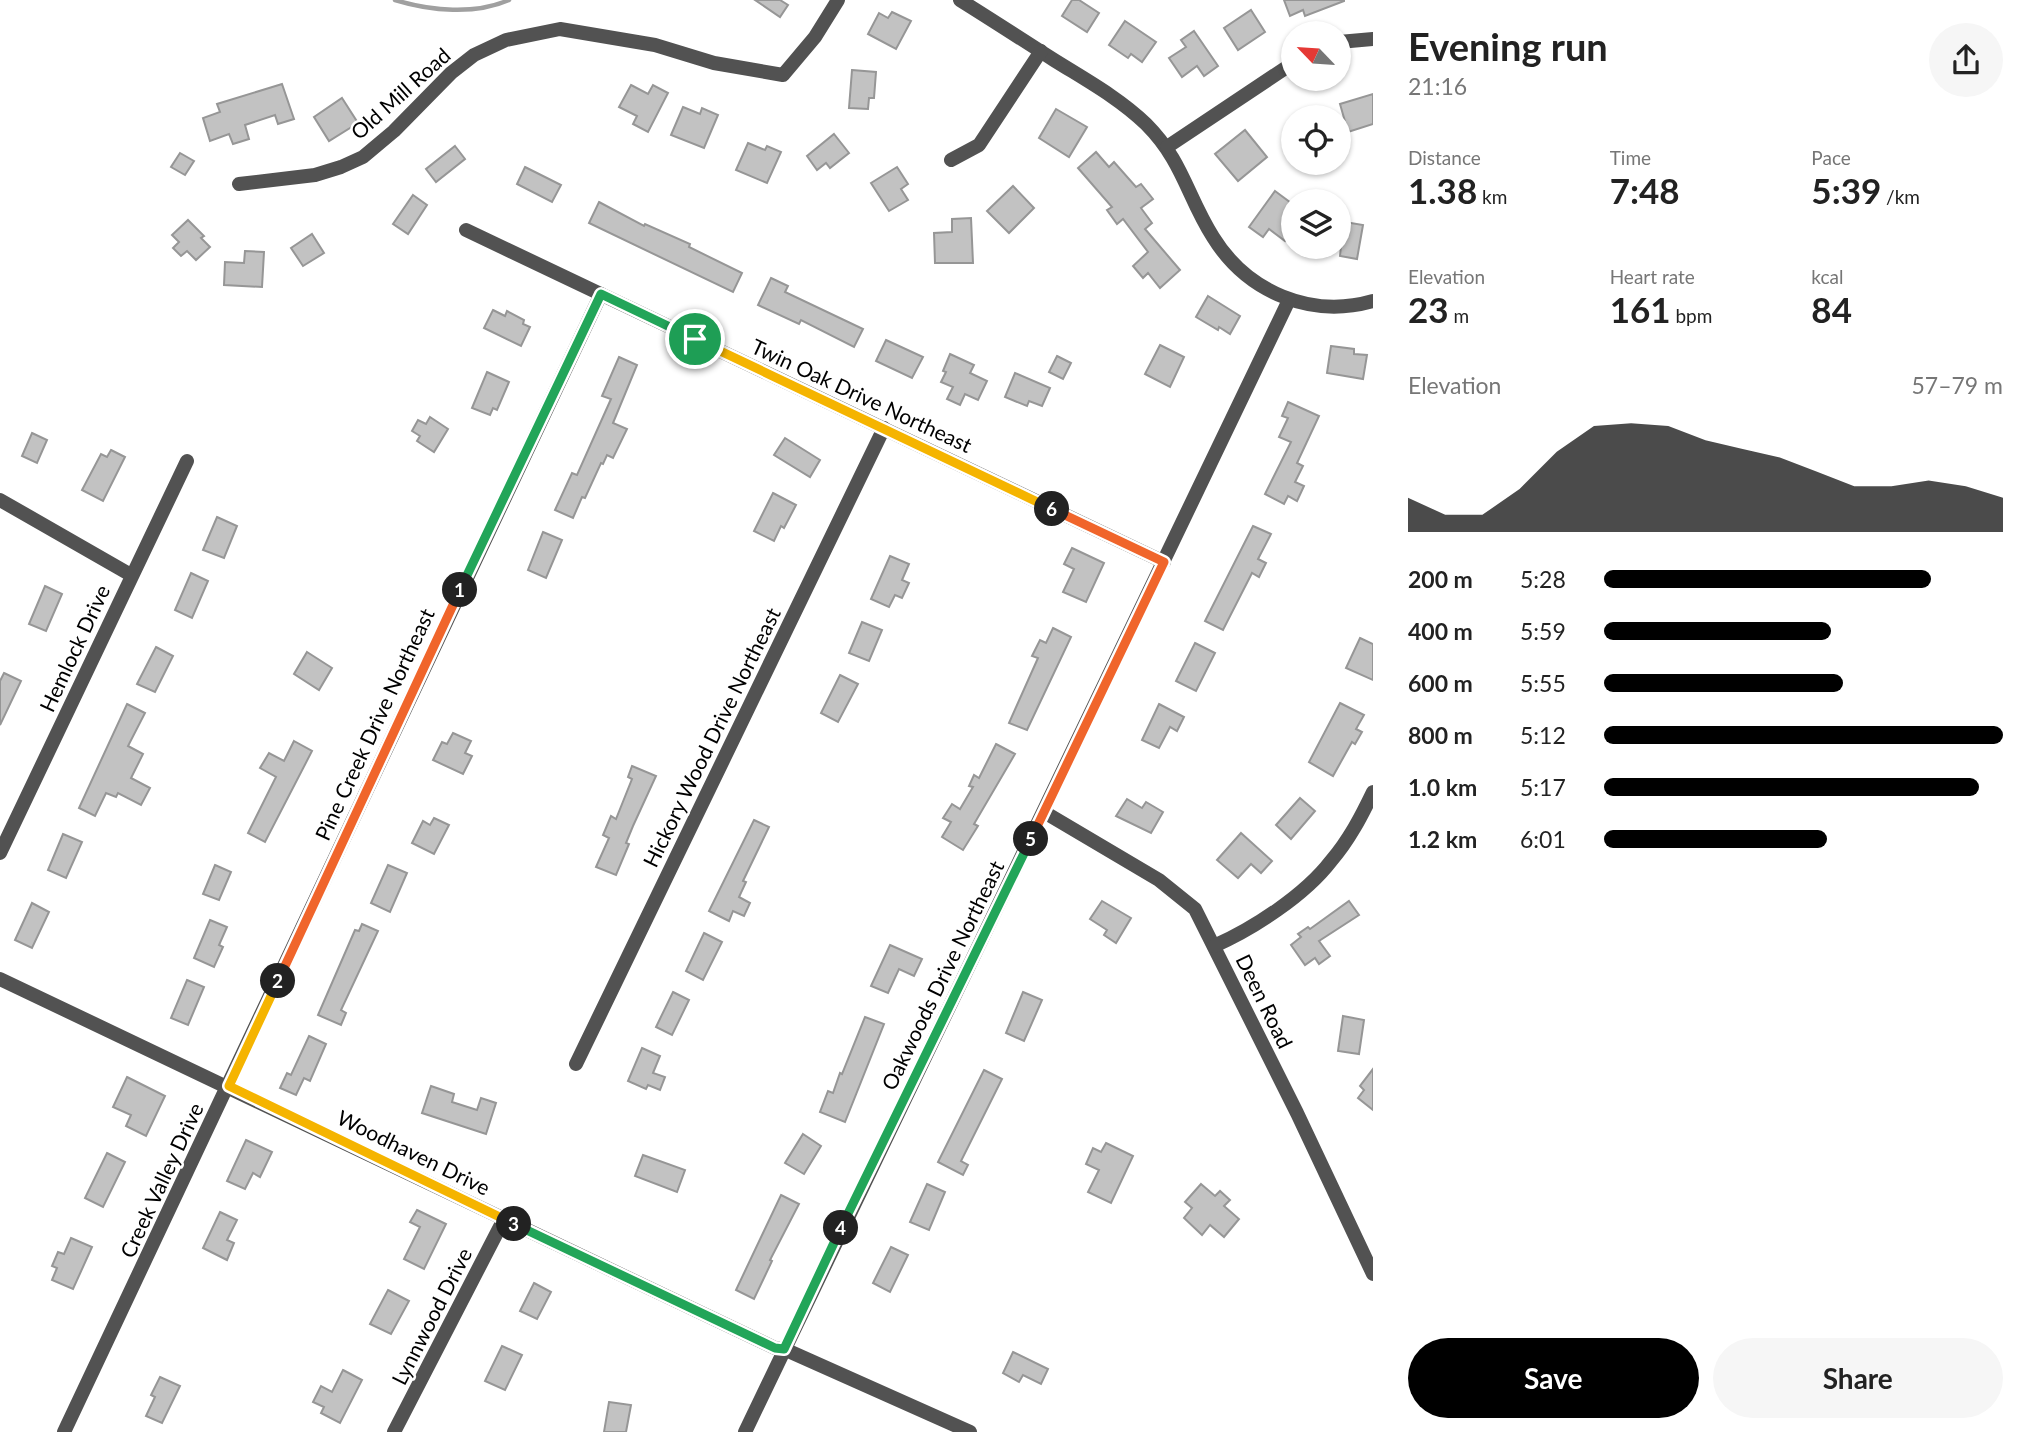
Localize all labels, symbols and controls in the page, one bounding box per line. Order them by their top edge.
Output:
north arrow [1281,21,1351,91]
map controls [1281,21,1351,259]
text: Evening run [1408,23,1608,69]
button: share [1929,23,2003,97]
street label: Old Mill Road [345,42,455,144]
text: 21:16 [1408,72,1467,100]
button: locate [1281,105,1351,175]
text: Distance [1408,146,1481,169]
text: Time [1610,146,1651,169]
text: Pace [1811,146,1851,169]
text: 1.38 [1408,169,1477,211]
text: 7:48 [1610,169,1680,211]
text: 5:39 [1811,169,1881,211]
text: km [1477,185,1507,208]
text: /km [1881,185,1920,208]
button: layers [1281,189,1351,259]
text: Elevation [1408,265,1485,288]
text: Heart rate [1610,265,1695,288]
text: kcal [1811,265,1843,288]
text: 23 [1408,288,1449,330]
text: 161 [1610,288,1671,330]
text: 84 [1811,288,1852,330]
text: m [1449,304,1469,327]
text: bpm [1671,304,1712,327]
pin [665,309,725,369]
icon: arrive [676,320,714,358]
street label: Twin Oak Drive Northeast [748,333,977,457]
text: Elevation [1408,371,1501,399]
text: 57–79 m [1911,371,2003,399]
pin: 6 [1034,491,1070,526]
text: 6 [1046,497,1057,520]
text: 200 m [1408,565,1473,593]
text: 5:28 [1520,565,1566,593]
pin: 1 [442,572,477,608]
text: 1 [454,578,465,601]
street label: Hemlock Drive [34,581,114,715]
street label: Hickory Wood Drive Northeast [637,603,785,871]
street label: Pine Creek Drive Northeast [309,604,439,844]
text: 400 m [1408,617,1473,645]
text: 5:59 [1520,617,1566,645]
text: 600 m [1408,669,1473,697]
text: 5:55 [1520,669,1566,697]
text: 800 m [1408,721,1473,749]
text: 5:12 [1520,721,1566,749]
text: 1.0 km [1408,773,1477,801]
text: 5:17 [1520,773,1566,801]
pin: 5 [1014,822,1048,856]
text: 1.2 km [1408,825,1477,853]
text: 6:01 [1520,825,1566,853]
text: 5 [1025,827,1036,850]
street label: Oakwoods Drive Northeast [876,856,1009,1094]
street label: Deen Road [1231,950,1299,1052]
pin: 2 [260,964,296,998]
text: 2 [272,969,283,992]
street label: Creek Valley Drive [114,1098,208,1262]
street label: Woodhaven Drive [334,1104,494,1200]
pin: 3 [496,1206,532,1242]
pin: 4 [824,1210,858,1246]
text: 3 [508,1212,519,1235]
text: 4 [835,1216,846,1239]
street label: Lynnwood Drive [386,1243,476,1389]
button: Save [1408,1338,1699,1418]
button: Share [1713,1338,2003,1418]

